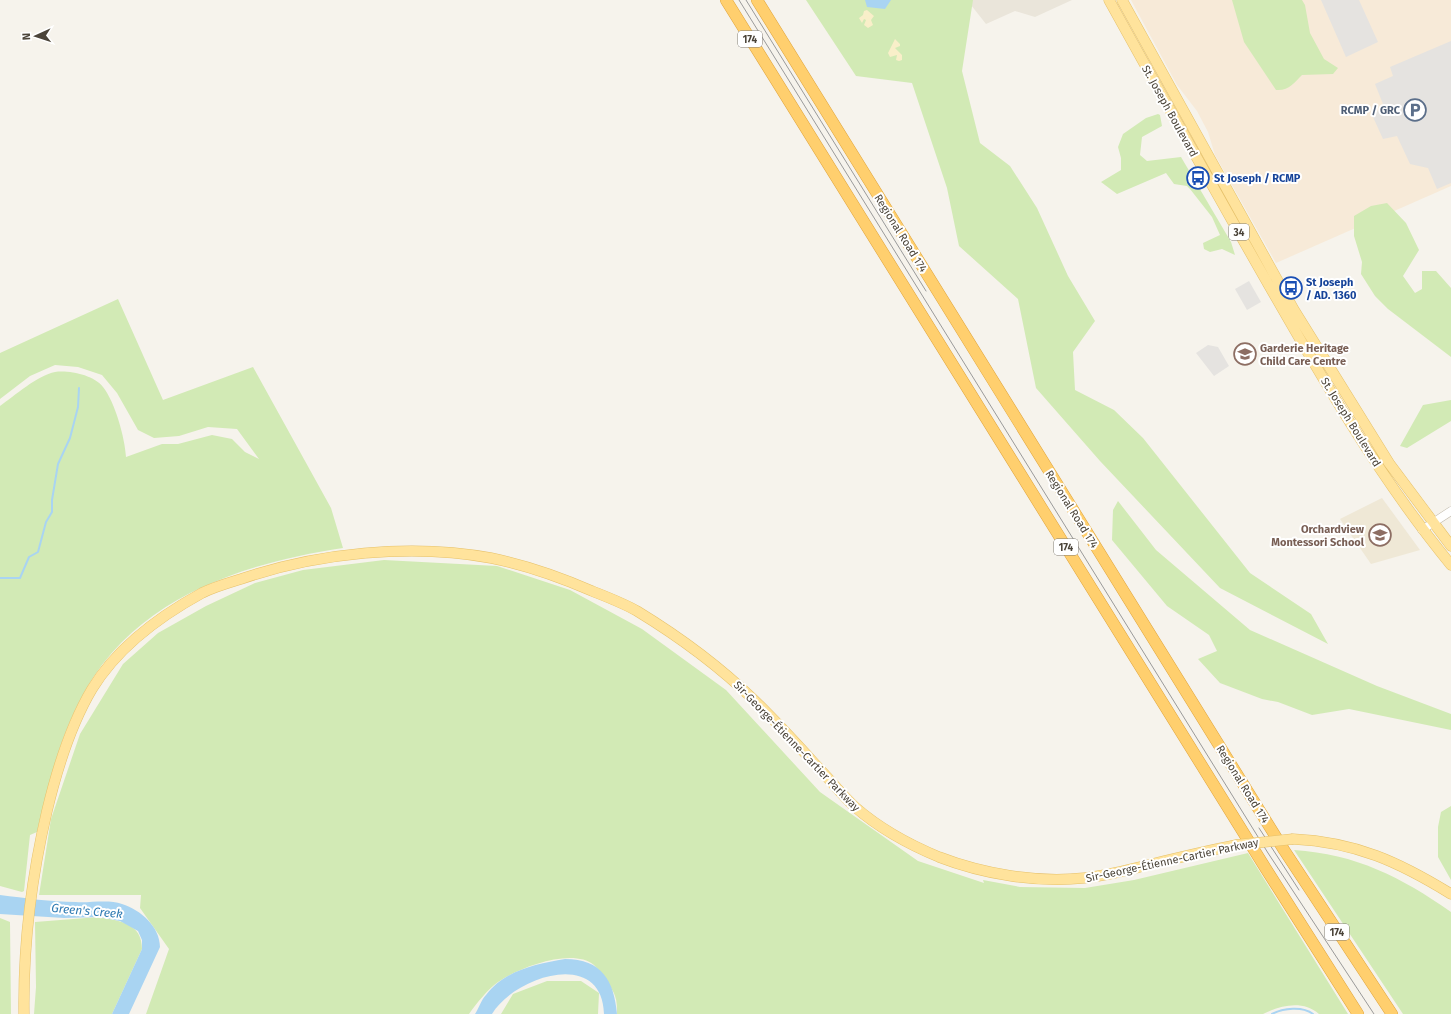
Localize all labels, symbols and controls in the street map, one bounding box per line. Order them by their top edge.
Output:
north arrow [16,16,56,56]
road number: 174 [738,31,762,47]
text: N [20,33,33,40]
street label: St. Joseph Boulevard [1139,63,1200,159]
parking icon: RCMP / GRC [1402,97,1428,123]
place label: RCMP / GRC [1341,104,1401,117]
bus stop icon: St Joseph / RCMP [1185,165,1211,191]
place label: St Joseph / RCMP [1214,172,1301,185]
street label: Regional Road 174 [871,192,930,275]
road number: 34 [1229,224,1249,240]
bus stop icon: St Joseph / AD. 1360 [1278,275,1304,301]
place label: St Joseph / AD. 1360 [1306,276,1357,302]
school or university icon: Garderie Heritage Child Care Centre [1232,341,1258,367]
place label: Garderie Heritage Child Care Centre [1260,342,1349,368]
street label: St. Joseph Boulevard [1318,375,1383,469]
street label: Regional Road 174 [1043,468,1101,550]
school or university icon: Orchardview Montessori School [1367,522,1393,548]
place label: Orchardview Montessori School [1271,523,1365,549]
road number: 174 [1054,539,1078,555]
street label: Sir-George-Étienne-Cartier Parkway [731,678,864,815]
street label: Regional Road 174 [1213,743,1272,826]
street label: Sir-George-Étienne-Cartier Parkway [1084,835,1260,885]
water label: Green's Creek [51,901,124,921]
road number: 174 [1325,924,1349,940]

